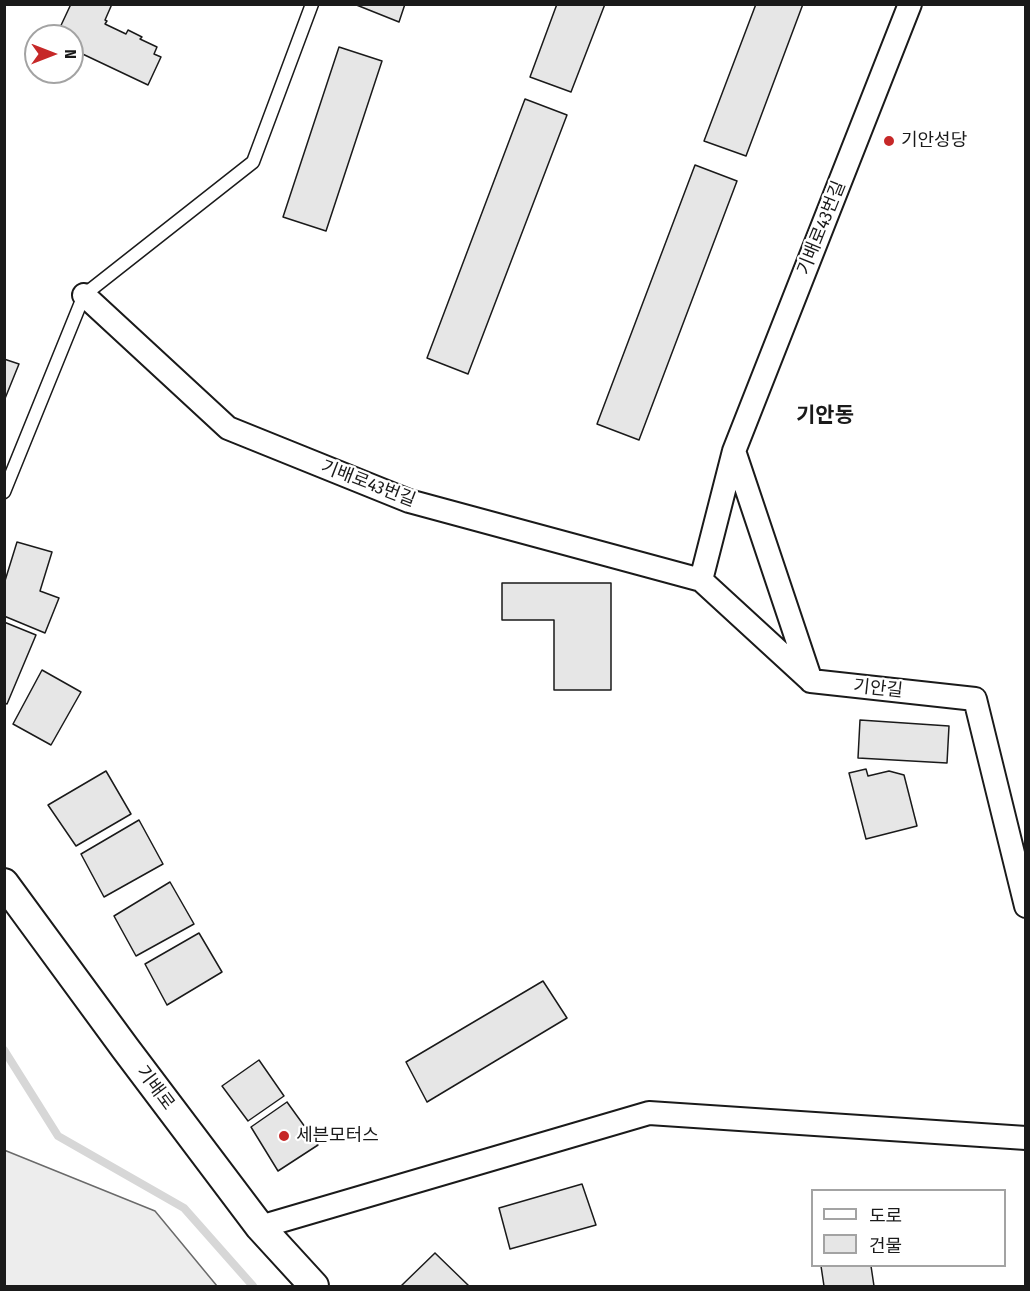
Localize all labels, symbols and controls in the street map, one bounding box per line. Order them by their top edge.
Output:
north arrow [24,24,84,84]
text: N [61,49,80,59]
place label: 기안성당 [901,130,967,152]
marker: 기안성당 [882,134,896,148]
street label: 기배로43번길 [793,178,851,278]
district label: 기안동 [796,403,854,429]
street label: 기배로43번길 [318,456,418,512]
street label: 기안길 [852,676,904,702]
street label: 기배로 [131,1062,179,1114]
place label: 세븐모터스 [296,1125,379,1147]
marker: 세븐모터스 [277,1129,291,1143]
legend [811,1189,1006,1267]
text: 도로 [869,1205,902,1227]
text: 건물 [869,1235,902,1257]

